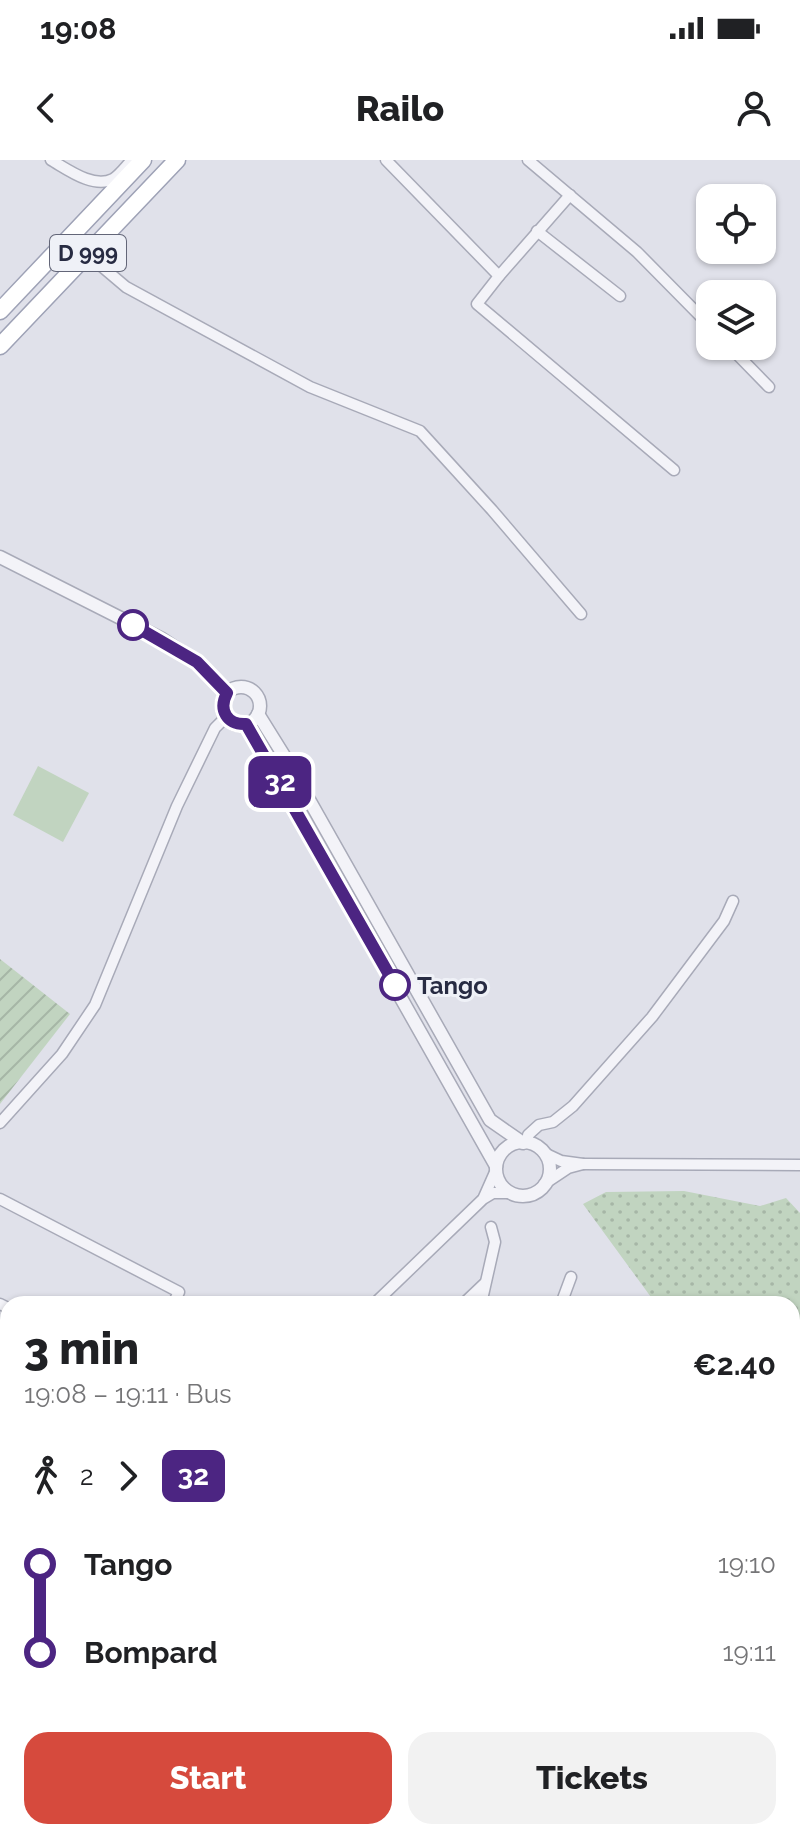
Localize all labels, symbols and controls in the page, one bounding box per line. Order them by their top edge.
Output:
text: 19:08 [40,11,116,46]
icon: back [24,86,68,130]
icon: person [732,86,776,130]
text: Railo [356,87,444,129]
map controls [696,184,776,360]
button: locate [696,184,776,264]
road number: D 999 [50,235,126,271]
button: layers [696,280,776,360]
unlabelled marker [118,610,148,640]
line badge: 32 [244,756,316,808]
text: 32 [264,765,296,798]
marker: Tango [380,970,410,1000]
place label: Tango [417,971,488,1000]
text: 3 min [24,1323,139,1374]
text: €2.40 [693,1347,776,1382]
text: 19:08 – 19:11 · Bus [24,1379,232,1409]
icon: walk [24,1454,68,1498]
icon: forward [106,1454,150,1498]
text: 32 [178,1459,209,1492]
text: 2 [80,1461,94,1491]
text: Tango [84,1547,173,1582]
text: 19:10 [718,1549,776,1579]
text: Bompard [84,1635,218,1670]
text: 19:11 [722,1637,776,1667]
button: Start [24,1732,392,1824]
button: Tickets [408,1732,776,1824]

